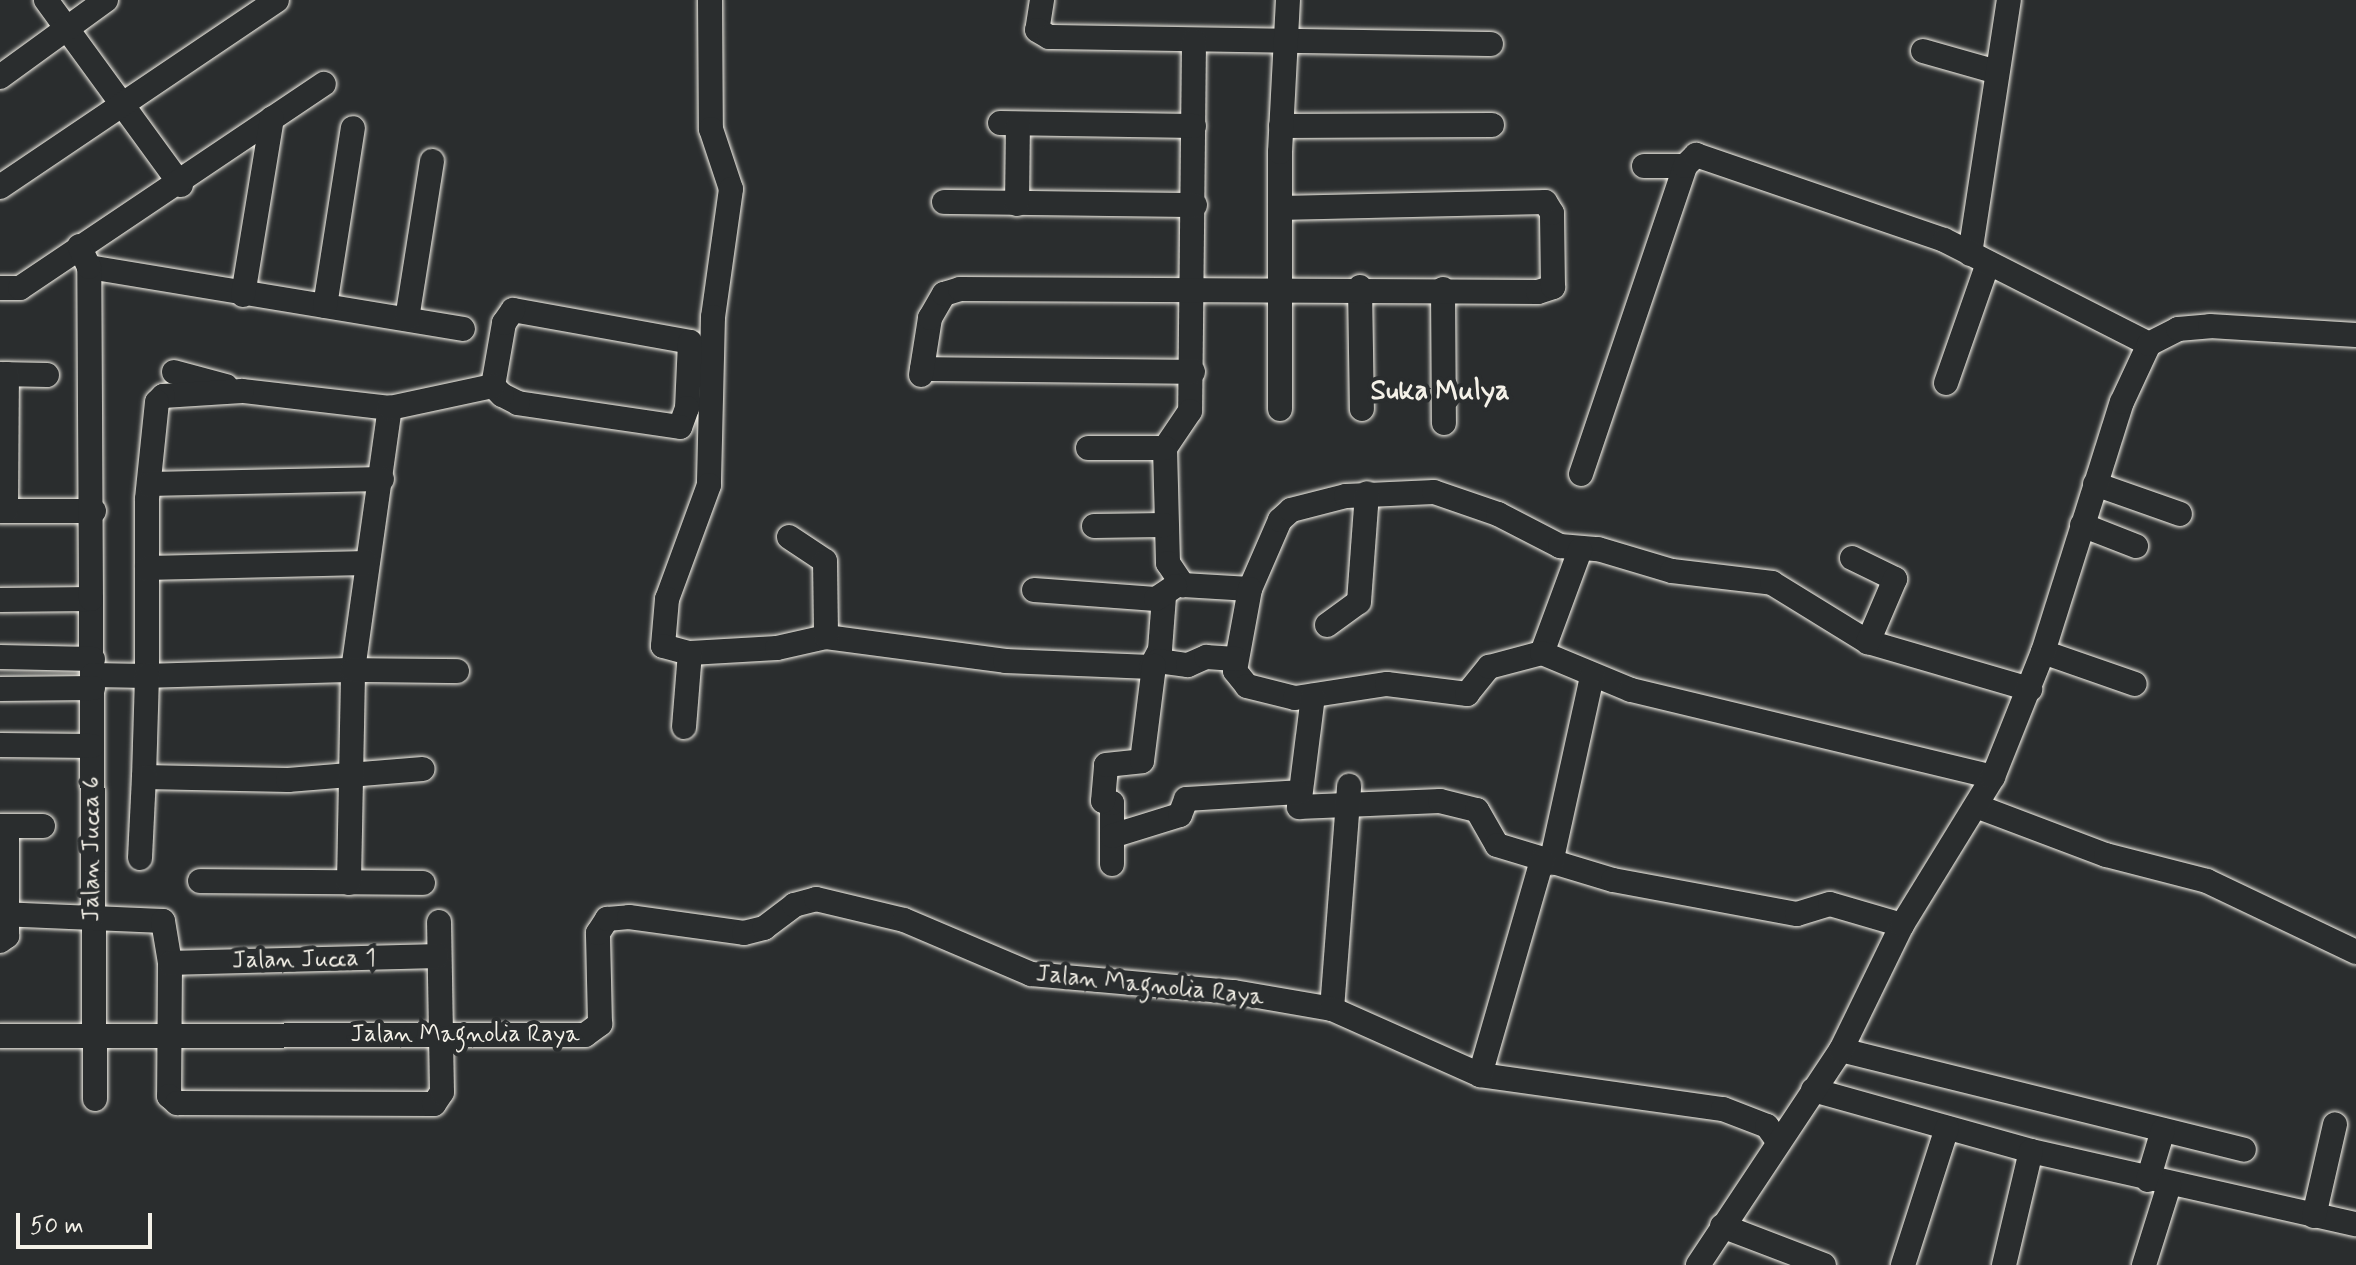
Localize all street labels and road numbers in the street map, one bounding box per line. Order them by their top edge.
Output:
street label: Jalan Jucca 6 [78,777,106,921]
street label: Jalan Jucca 1 [233,944,375,976]
street label: Jalan Magnolia Raya [1037,960,1263,1012]
street label: Jalan Magnolia Raya [353,1021,577,1049]

